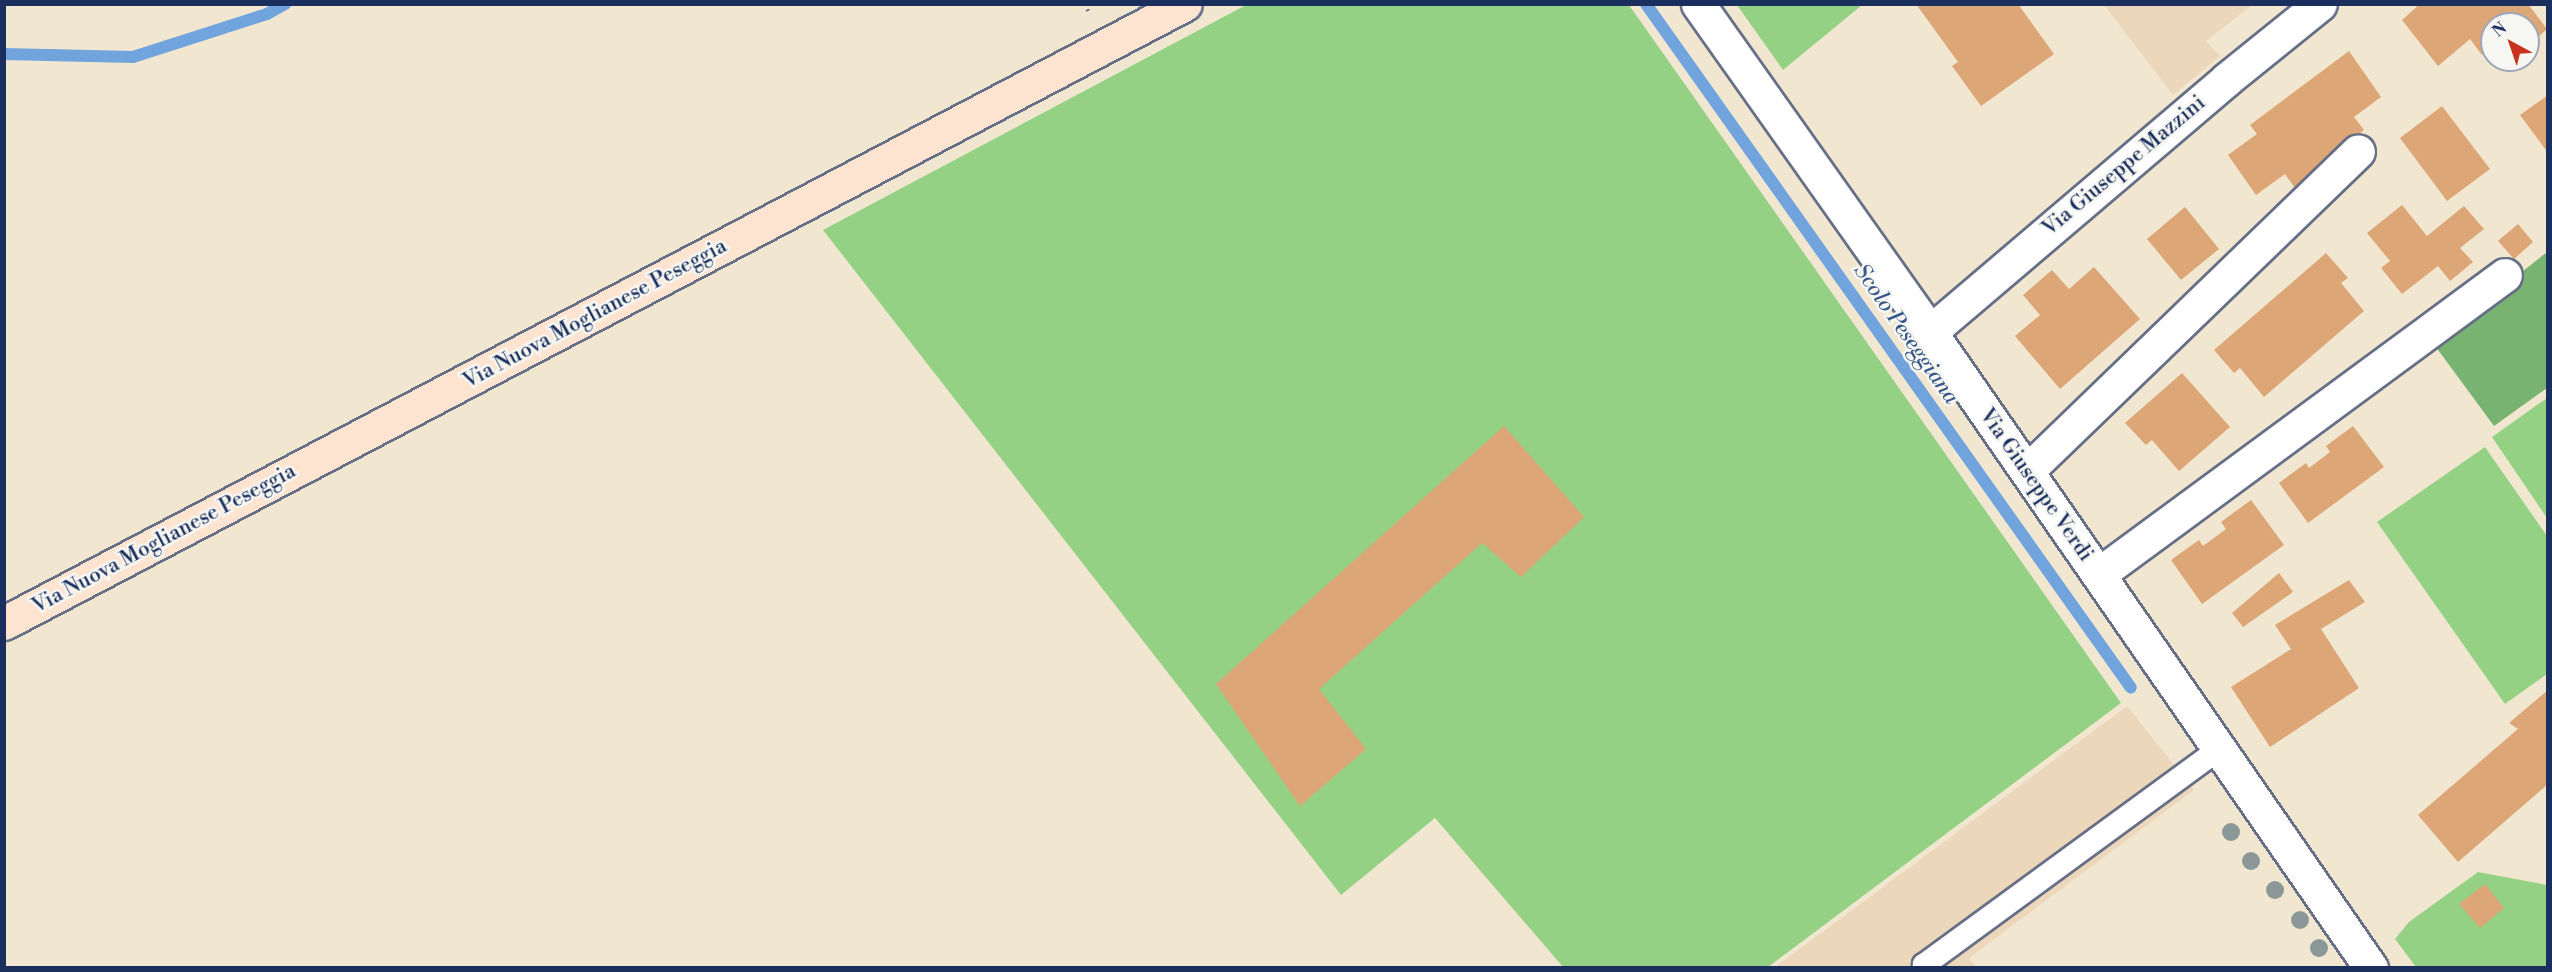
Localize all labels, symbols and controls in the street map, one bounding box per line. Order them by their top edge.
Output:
north arrow [2480,12,2540,72]
text: N [2488,18,2511,41]
street label: Via Giuseppe Mazzini [2037,91,2211,241]
street label: Via Nuova Moglianese Peseggia [459,234,731,394]
water label: Scolo Peseggiana [1848,259,1964,409]
street label: Via Giuseppe Verdi [1974,404,2098,566]
street label: Via Nuova Moglianese Peseggia [28,459,300,619]

